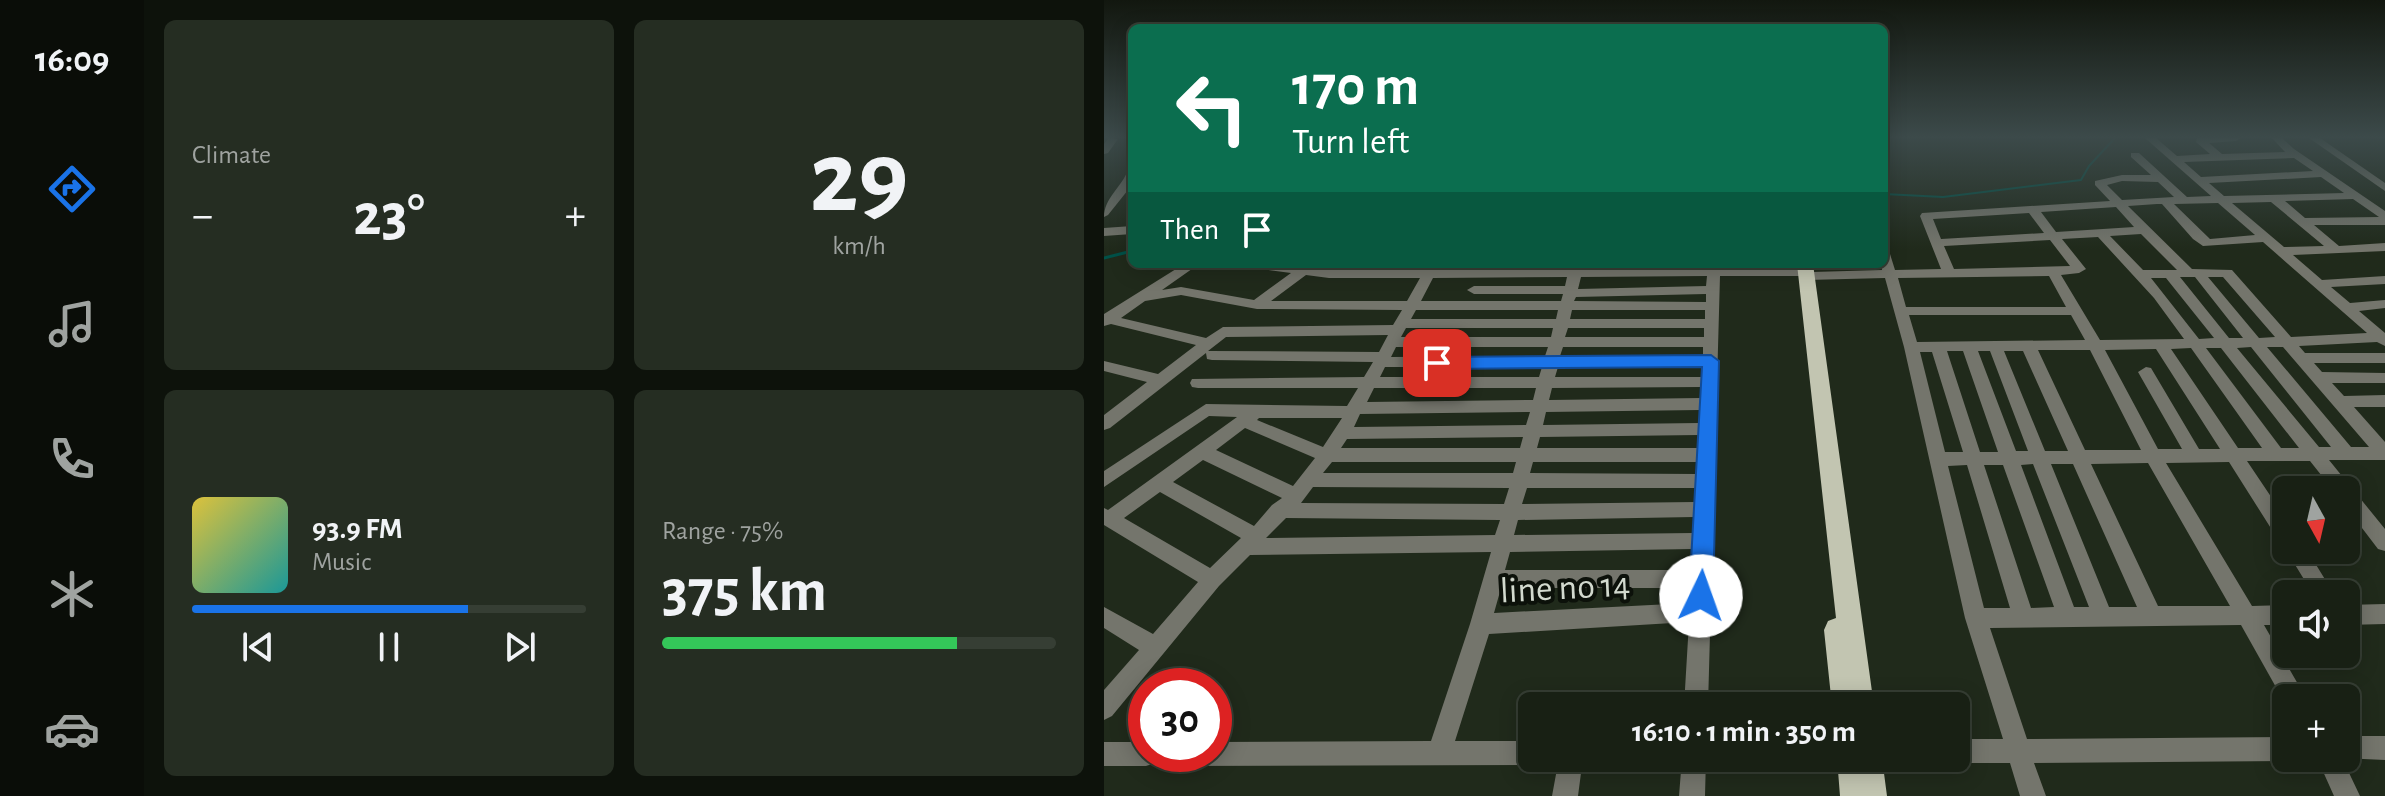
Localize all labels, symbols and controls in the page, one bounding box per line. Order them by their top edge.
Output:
text: 16:09 [35,42,109,78]
icon: left [1160,56,1264,160]
text: 170 m [1292,59,1419,115]
text: Turn left [1292,124,1409,160]
text: 29 [809,127,909,231]
text: Climate [192,142,271,168]
icon: directions [44,161,100,217]
text: 23° [353,186,425,246]
text: − [192,194,213,238]
text: + [565,194,586,238]
icon: arrive [1235,208,1279,252]
text: Then [1160,215,1219,245]
text: km/h [832,233,886,259]
icon: music [44,296,100,352]
pin [1403,329,1471,397]
icon: arrive [1415,341,1459,385]
icon: phone [44,431,100,487]
north arrow [2272,476,2360,564]
map controls [2272,476,2360,772]
text: 93.9 FM [312,514,403,544]
text: Range · 75% [662,518,783,544]
text: Music [312,549,371,575]
position arrow [1659,554,1743,638]
text: 375 km [662,562,827,622]
icon: climate [44,566,100,622]
street label: line no 14 [1499,567,1631,609]
button: sound [2272,580,2360,668]
icon: previous [236,625,280,669]
icon: pause [367,625,411,669]
icon: next [498,625,542,669]
speed limit sign: 30 [1128,668,1232,772]
button: + [2272,684,2360,772]
icon: car [44,701,100,757]
text: 16:10 · 1 min · 350 m [1632,717,1856,747]

